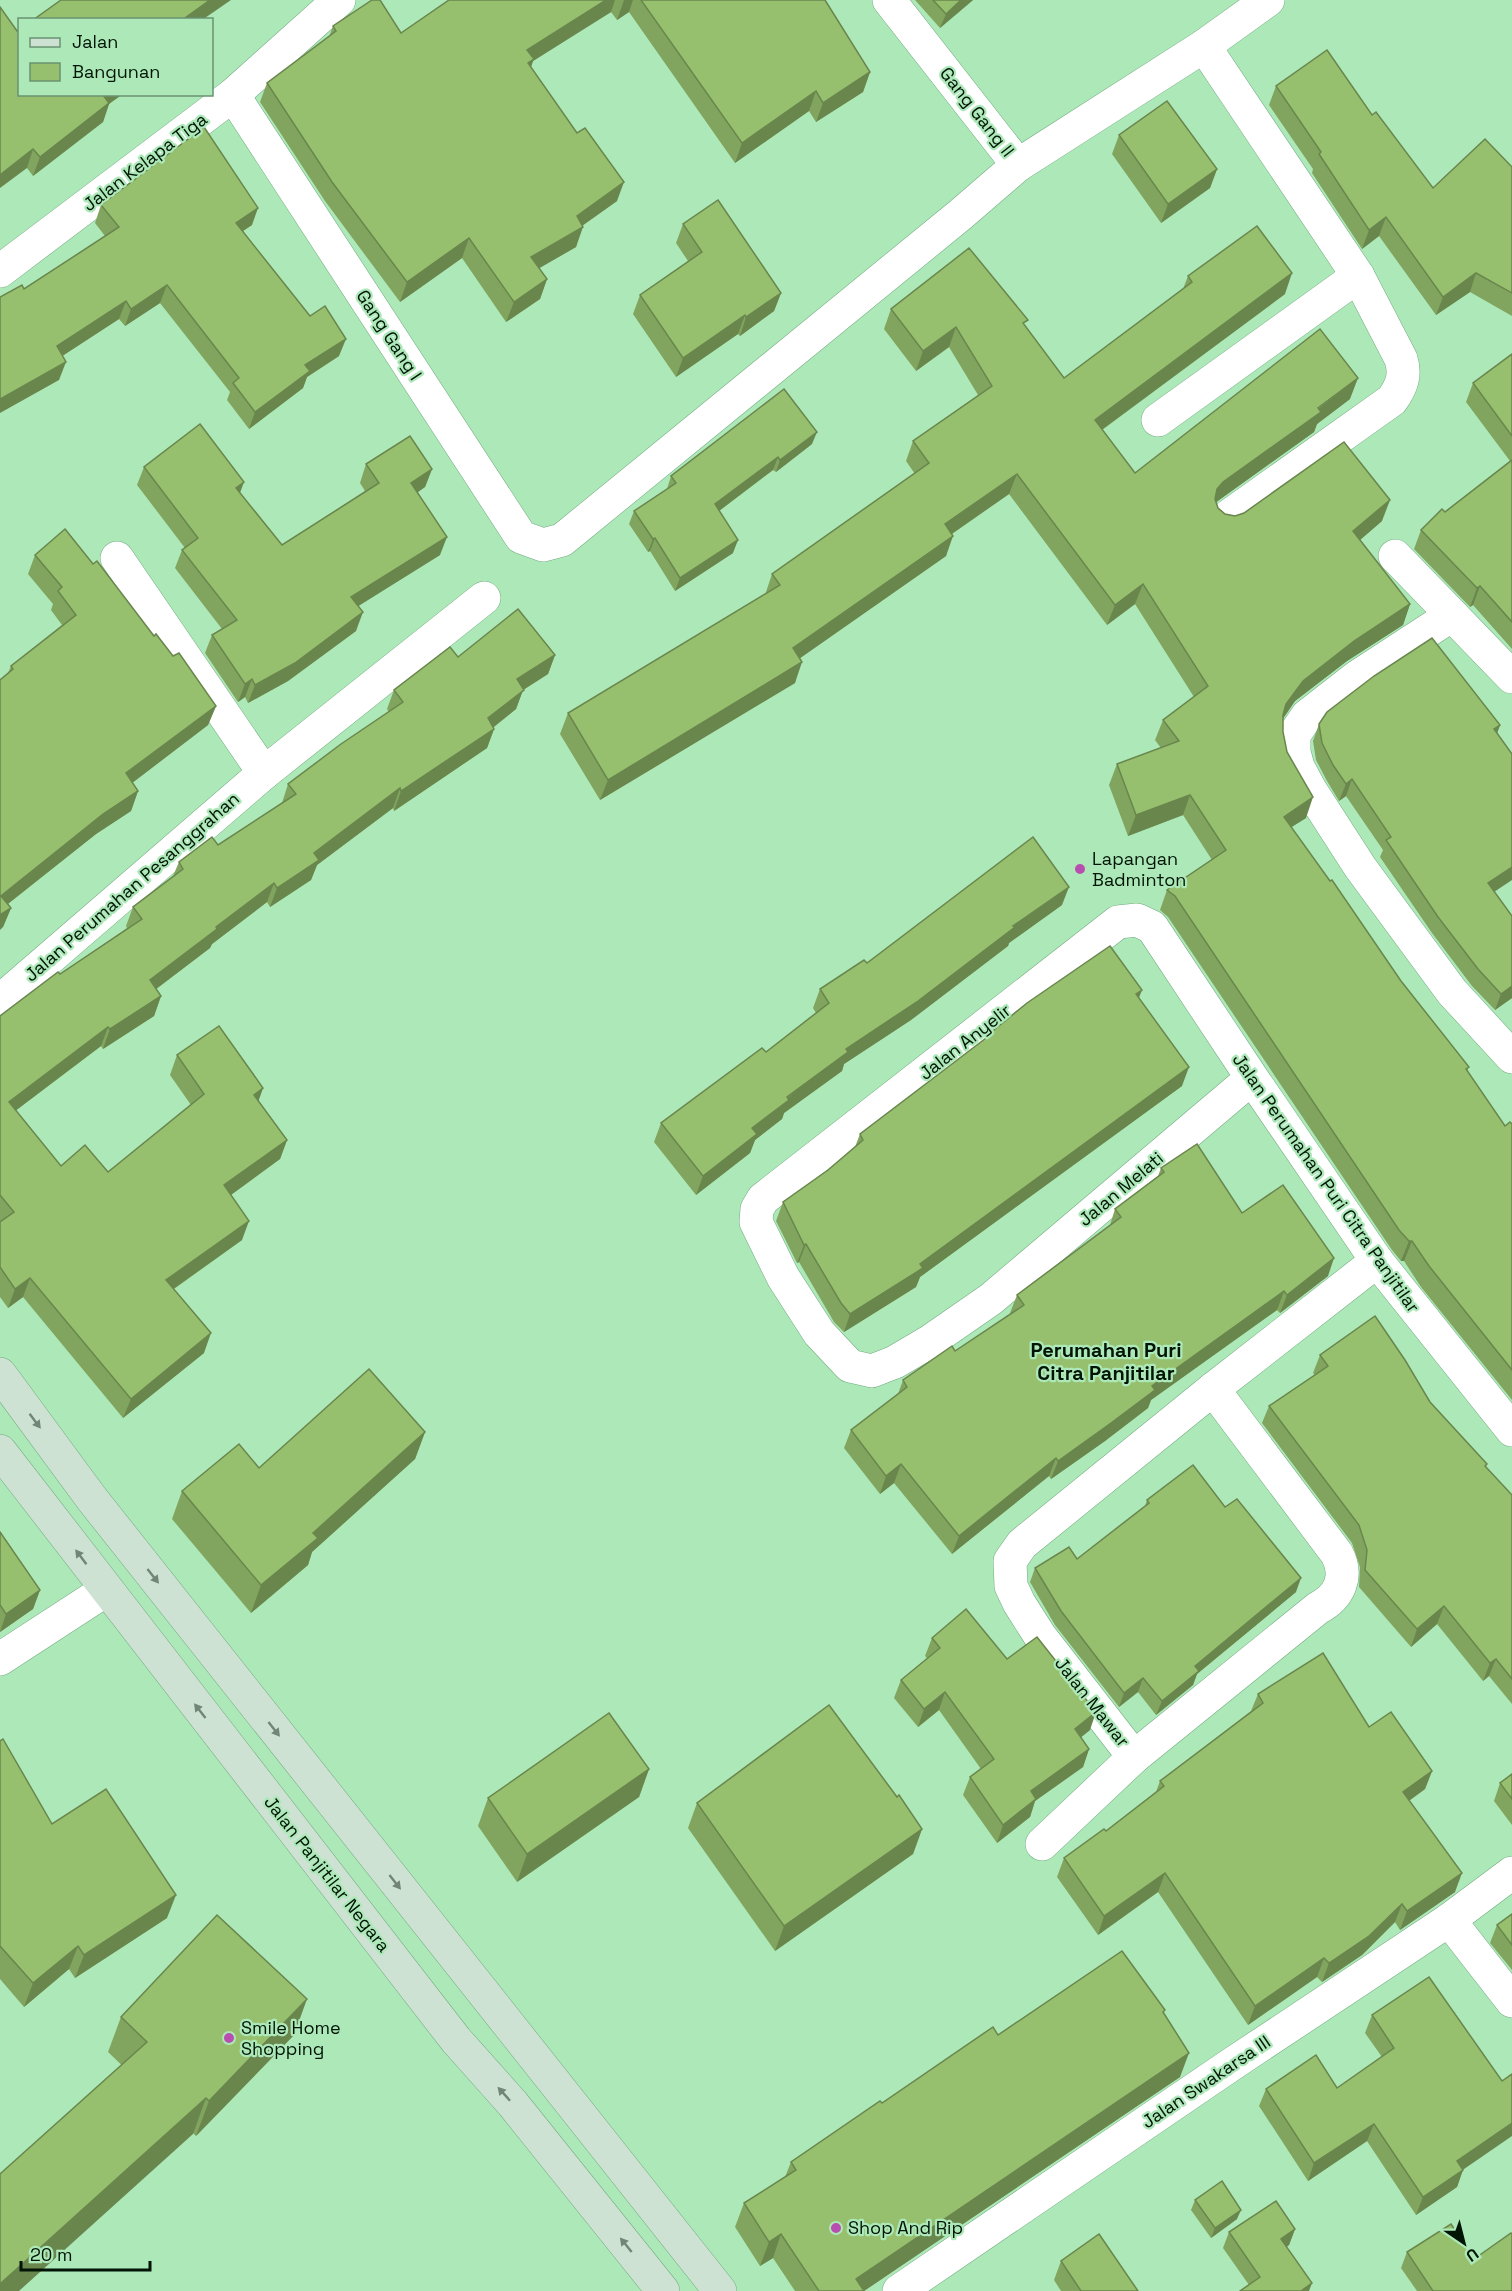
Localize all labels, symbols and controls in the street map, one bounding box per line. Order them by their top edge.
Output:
legend [18,18,213,96]
text: Jalan [72,30,118,53]
text: Bangunan [72,60,160,83]
street label: Gang Gang II [935,62,1020,161]
street label: Jalan Kelapa Tiga [78,107,211,216]
street label: Gang Gang I [352,285,427,384]
street label: Jalan Perumahan Pesanggrahan [20,787,244,986]
place label: Lapangan Badminton [1092,847,1186,891]
marker: Lapangan Badminton [1073,862,1087,876]
street label: Jalan Anyelir [914,998,1015,1085]
street label: Jalan Perumahan Puri Citra Panjitilar [1228,1049,1425,1317]
street label: Jalan Melati [1073,1146,1168,1231]
district label: Perumahan Puri Citra Panjitilar [1030,1337,1182,1386]
one-way arrow [29,1413,41,1429]
one-way arrow [75,1549,87,1564]
one-way arrow [147,1568,160,1584]
street label: Jalan Mawar [1050,1652,1135,1752]
one-way arrow [195,1703,207,1718]
one-way arrow [268,1722,280,1737]
street label: Jalan Panjitilar Negara [259,1791,396,1956]
one-way arrow [388,1875,400,1890]
place label: Smile Home Shopping [241,2016,341,2060]
street label: Jalan Swakarsa III [1137,2030,1275,2133]
marker: Smile Home Shopping [222,2031,236,2045]
one-way arrow [497,2086,511,2101]
north arrow [1434,2213,1494,2273]
place label: Shop And Rip [848,2216,963,2239]
marker: Shop And Rip [829,2221,843,2235]
scale bar [21,2234,150,2272]
one-way arrow [621,2238,633,2253]
text: 20 m [30,2243,73,2266]
text: U [1462,2243,1483,2267]

